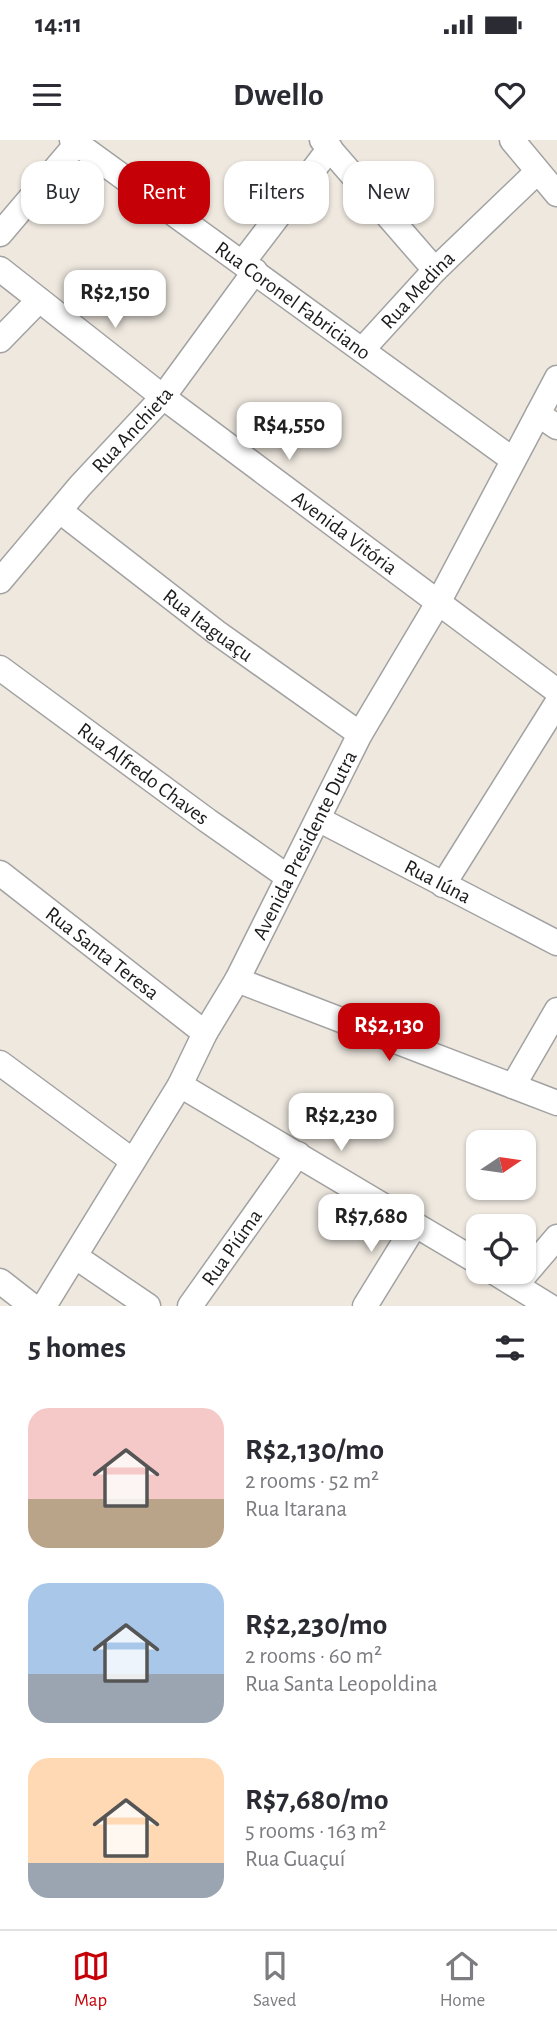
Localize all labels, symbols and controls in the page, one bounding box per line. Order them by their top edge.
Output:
text: 14:11 [35,11,82,37]
icon: menu [28,76,66,114]
icon: heart [491,76,529,114]
text: Dwello [233,79,324,111]
chip: Buy [21,161,104,224]
chip: Rent [118,161,210,224]
chip: Filters [224,161,329,224]
chip: New [343,161,434,224]
street label: Rua Coronel Fabriciano [211,237,374,364]
street label: Rua Medina [377,247,459,333]
pin: R$2,150 [50,270,180,330]
text: R$2,150 [80,281,150,304]
street label: Rua Anchieta [88,383,177,477]
pin: R$4,550 [224,402,354,462]
text: R$4,550 [253,413,325,436]
street label: Avenida Vitória [288,487,401,579]
street label: Rua Itaguaçu [159,585,257,666]
street label: Rua Alfredo Chaves [74,719,213,829]
street label: Avenida Presidente Dutra [249,747,361,943]
street label: Rua Iúna [401,856,474,908]
street label: Rua Santa Teresa [42,903,163,1004]
pin: R$2,130 [324,1004,454,1063]
text: R$2,130 [354,1014,424,1037]
pin: R$2,230 [276,1094,406,1153]
text: R$2,230 [305,1104,377,1127]
north arrow [466,1130,536,1200]
map controls [466,1130,536,1284]
pin: R$7,680 [306,1194,436,1254]
street label: Rua Piúma [198,1205,266,1290]
text: R$7,680 [334,1205,408,1228]
button: locate [466,1214,536,1284]
icon: filters [491,1329,529,1367]
text: 5 homes [28,1333,126,1363]
text: R$2,130/mo [245,1435,384,1465]
icon: home [84,1436,168,1520]
text: 2 rooms · 52 m² [245,1470,379,1493]
text: Rua Itarana [245,1498,347,1521]
text: R$2,230/mo [245,1610,387,1640]
icon: home [84,1611,168,1695]
text: 2 rooms · 60 m² [245,1645,382,1668]
text: Rua Santa Leopoldina [245,1673,438,1696]
text: R$7,680/mo [245,1785,389,1815]
icon: home [84,1786,168,1870]
text: 5 rooms · 163 m² [245,1820,386,1843]
text: Rua Guaçuí [245,1848,345,1871]
tab: Map [72,1947,110,2012]
tab: Saved [253,1947,296,2012]
tab: Home [440,1947,485,2012]

